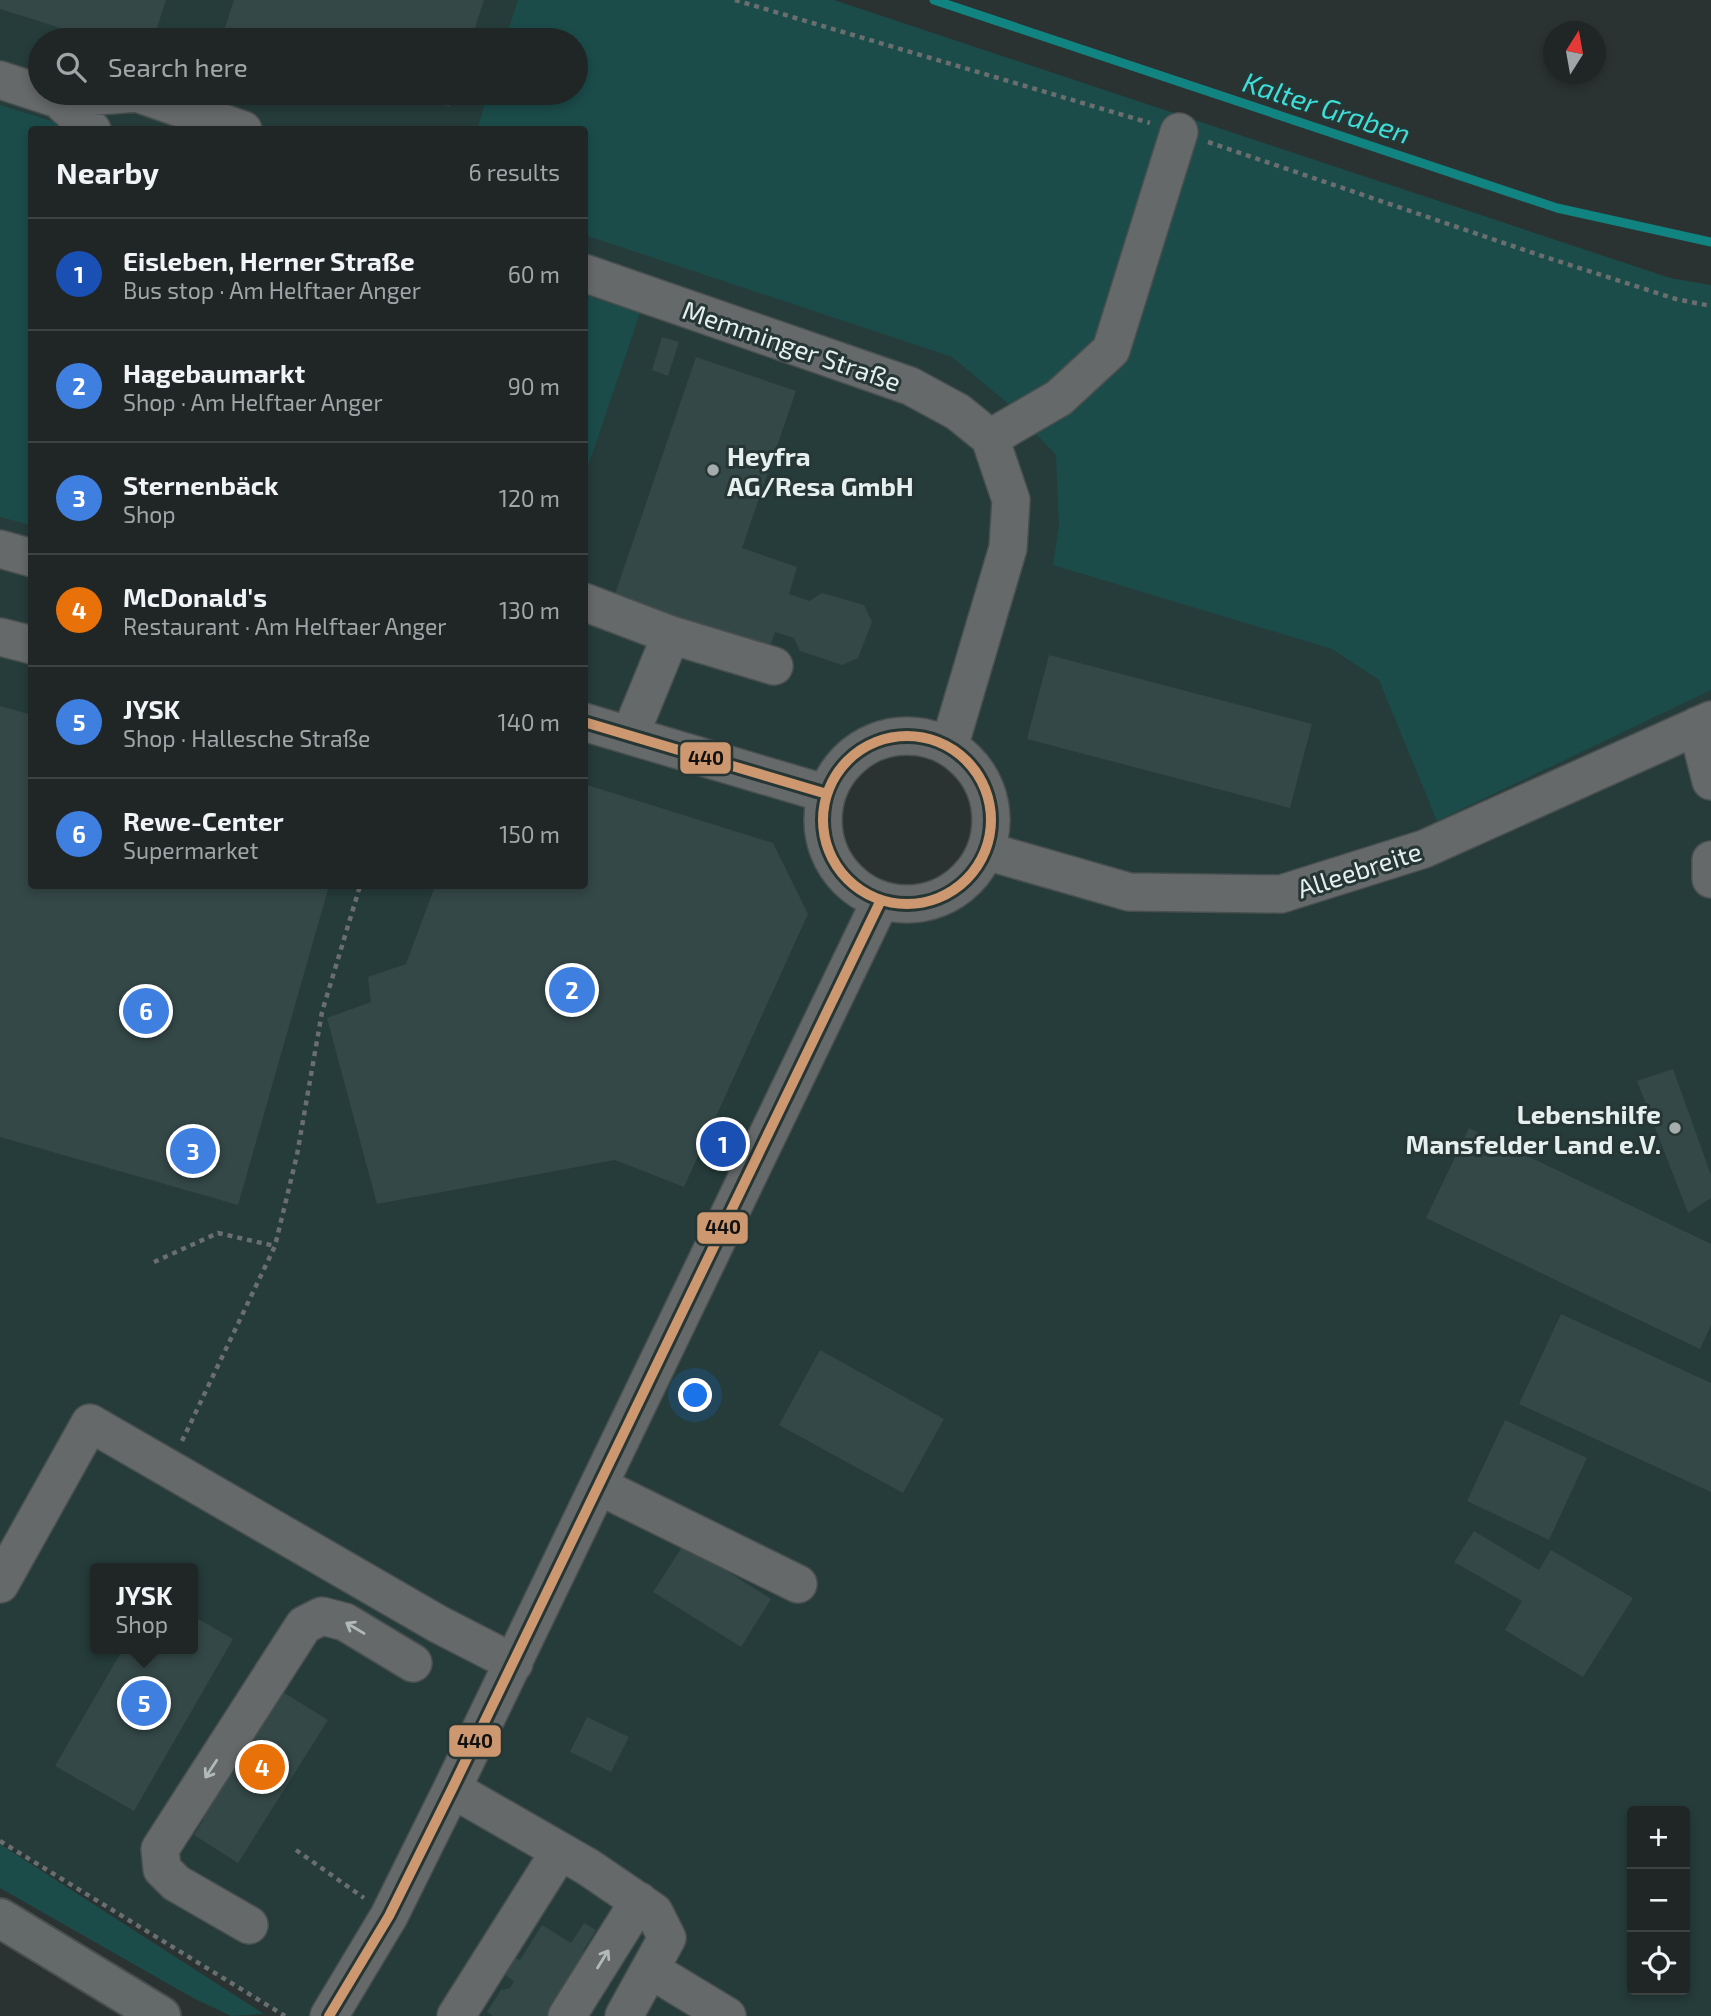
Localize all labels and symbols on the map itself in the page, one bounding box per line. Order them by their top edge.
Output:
north arrow [1543,21,1606,84]
water label: Kalter Graben [1239,64,1415,150]
street label: Memminger Straße [679,293,905,397]
place label: Heyfra AG/Resa GmbH [727,440,914,501]
marker: Heyfra AG/Resa GmbH [705,462,721,478]
line badge: 440 [679,741,732,775]
text: 440 [688,746,724,769]
street label: Alleebreite [1293,834,1425,904]
pin: 2 [549,964,595,1016]
pin: 6 [123,985,169,1037]
place label: Lebenshilfe Mansfelder Land e.V. [1406,1098,1661,1159]
pin: 1 [700,1118,746,1170]
marker: Lebenshilfe Mansfelder Land e.V. [1667,1120,1683,1136]
pin: 3 [170,1125,216,1177]
line badge: 440 [696,1211,749,1245]
text: 440 [705,1215,741,1238]
your location [678,1378,712,1412]
one-way arrow [345,1620,365,1634]
pin: 5 [121,1677,167,1729]
line badge: 440 [448,1724,502,1758]
text: 440 [457,1729,493,1752]
pin: 4 [239,1741,285,1793]
one-way arrow [203,1759,217,1779]
one-way arrow [596,1949,610,1969]

